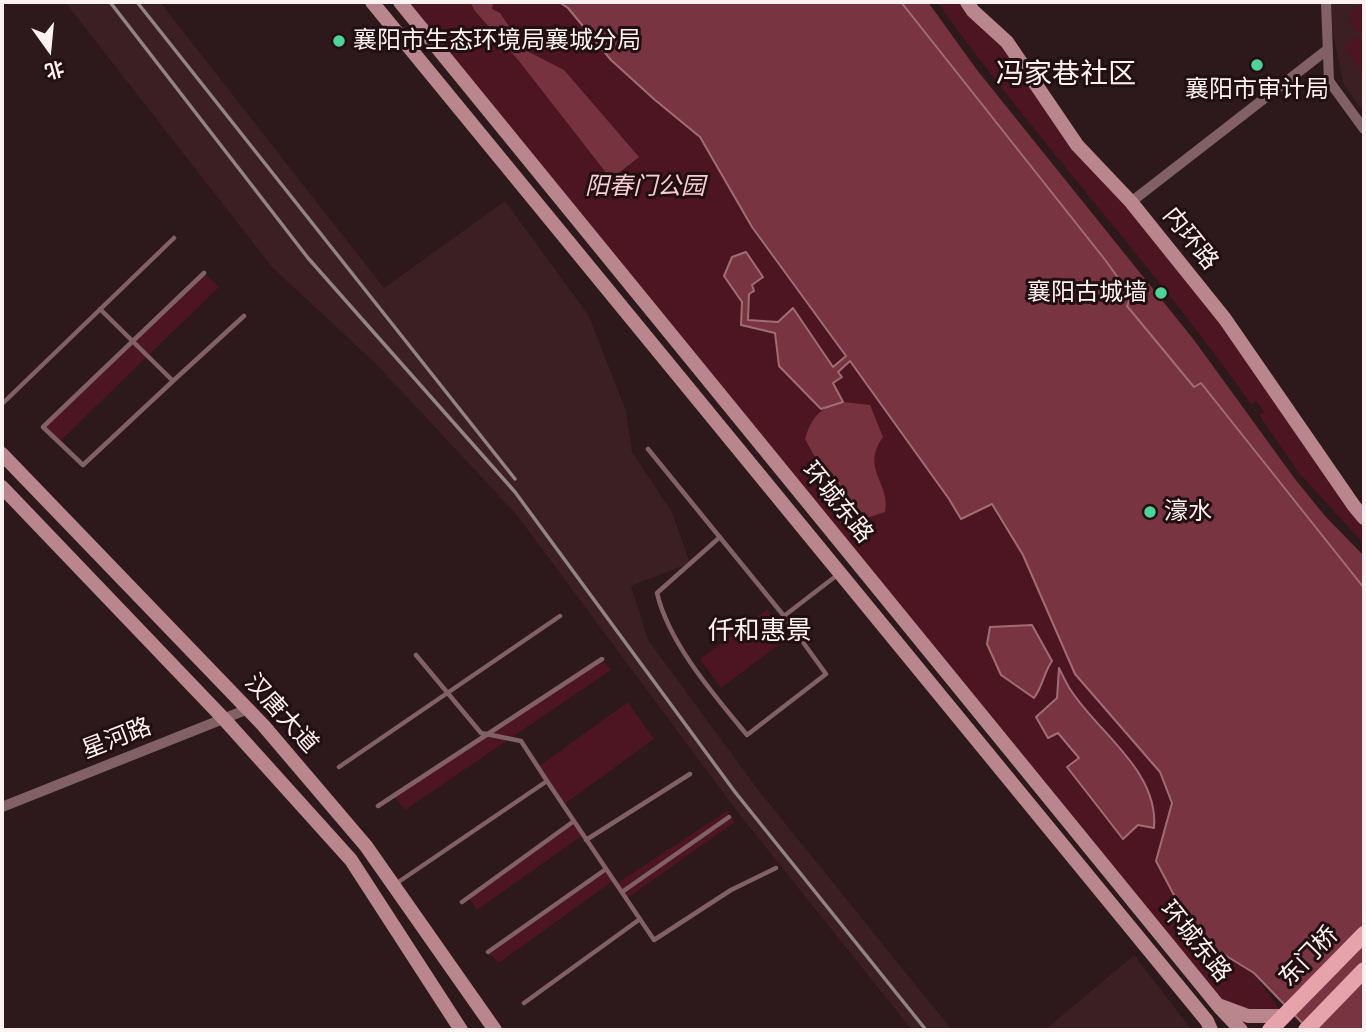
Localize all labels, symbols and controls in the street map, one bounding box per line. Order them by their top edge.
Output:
north arrow [14,14,84,84]
place label: 襄阳市生态环境局襄城分局 [353,27,641,55]
marker: 襄阳市生态环境局襄城分局 [331,33,347,49]
text: 北 [42,56,67,83]
marker: 襄阳市审计局 [1249,57,1265,73]
district label: 冯家巷社区 [996,58,1136,92]
place label: 襄阳市审计局 [1185,76,1329,104]
park label: 阳春门公园 [585,173,705,201]
street label: 内环路 [1156,202,1224,276]
place label: 襄阳古城墙 [1027,279,1147,307]
marker: 襄阳古城墙 [1153,285,1169,301]
street label: 环城东路 [796,457,878,549]
place label: 濠水 [1164,498,1212,526]
marker: 濠水 [1142,504,1158,520]
district label: 仟和惠景 [708,616,812,648]
street label: 汉唐大道 [238,669,324,759]
street label: 星河路 [78,713,156,765]
street label: 环城东路 [1154,896,1236,988]
street label: 东门桥 [1274,921,1344,993]

